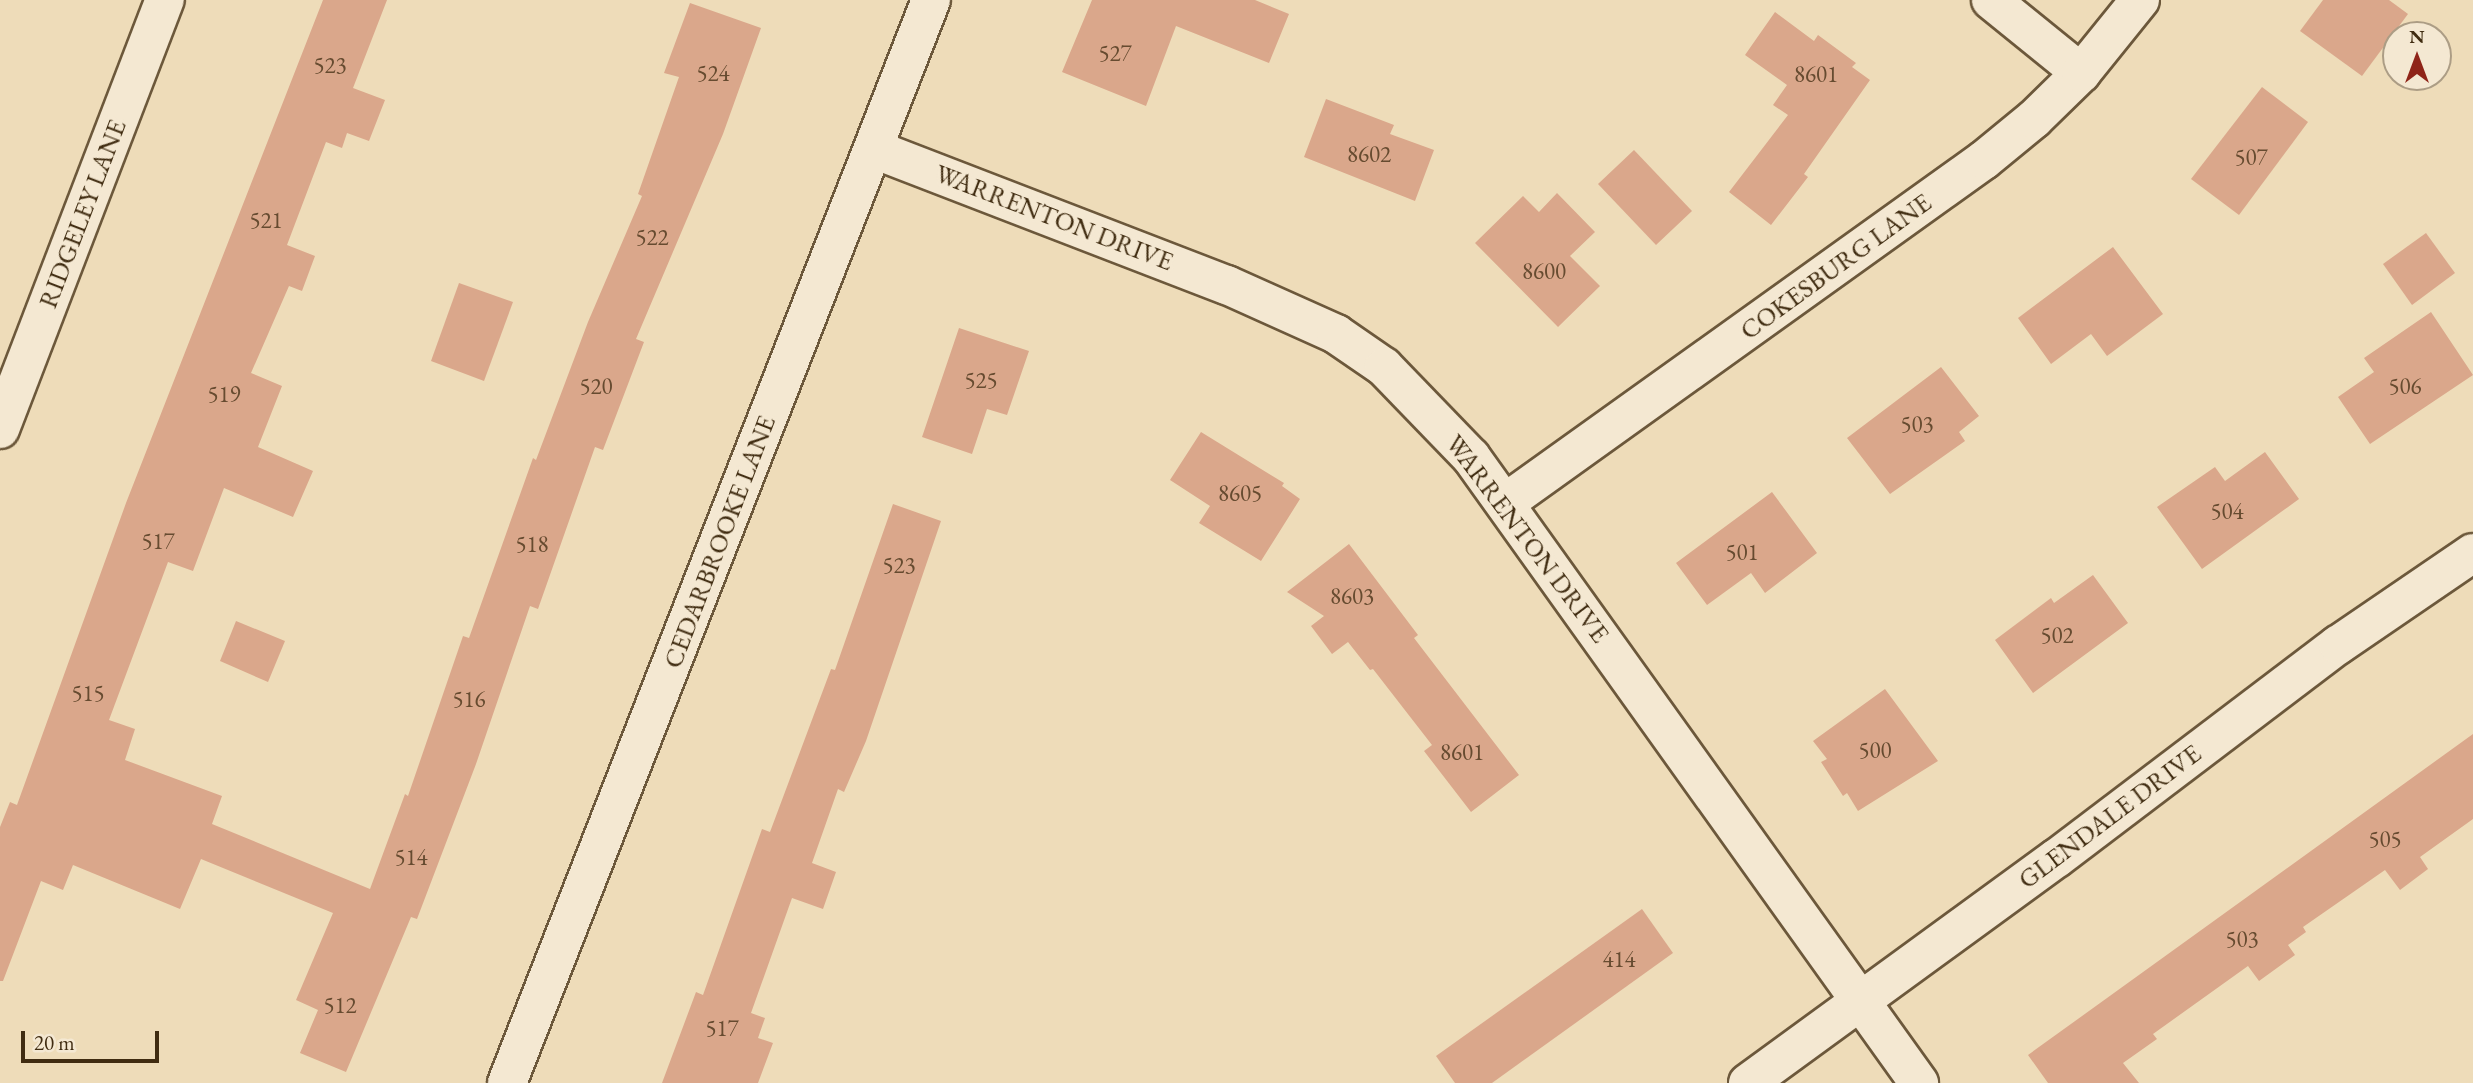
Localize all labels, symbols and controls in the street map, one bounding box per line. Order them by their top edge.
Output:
north arrow [2382,21,2452,91]
text: N [2409,24,2425,49]
house number: 527 [1098,39,1132,67]
house number: 523 [313,51,347,79]
house number: 524 [696,59,730,87]
house number: 8601 [1794,60,1838,88]
street label: RIDGELEY LANE [33,115,133,313]
house number: 8602 [1347,140,1391,168]
house number: 507 [2234,143,2268,171]
street label: WARRENTON DRIVE [931,158,1177,278]
street label: COKESBURG LANE [1734,187,1938,347]
house number: 521 [249,206,283,234]
house number: 522 [635,223,669,251]
house number: 8600 [1522,257,1566,285]
house number: 525 [964,366,998,394]
house number: 520 [579,372,613,400]
house number: 506 [2388,372,2422,400]
house number: 519 [207,380,241,408]
house number: 503 [1900,410,1934,438]
street label: CEDARBROOKE LANE [657,411,783,673]
street label: WARRENTON DRIVE [1439,429,1615,649]
house number: 8605 [1218,479,1262,507]
house number: 504 [2210,497,2244,525]
house number: 517 [141,527,175,555]
house number: 518 [515,530,549,558]
house number: 501 [1725,538,1759,566]
house number: 523 [882,551,916,579]
house number: 8603 [1330,582,1374,610]
house number: 502 [2040,621,2074,649]
house number: 515 [71,679,105,707]
house number: 516 [452,685,486,713]
house number: 500 [1858,736,1892,764]
house number: 8601 [1440,738,1484,766]
street label: GLENDALE DRIVE [2013,738,2207,896]
house number: 505 [2368,825,2402,853]
house number: 514 [394,843,428,871]
house number: 503 [2225,925,2259,953]
house number: 414 [1602,945,1636,973]
house number: 512 [323,991,357,1019]
house number: 517 [705,1014,739,1042]
scale bar [24,1016,163,1060]
text: 20 m [34,1029,75,1056]

